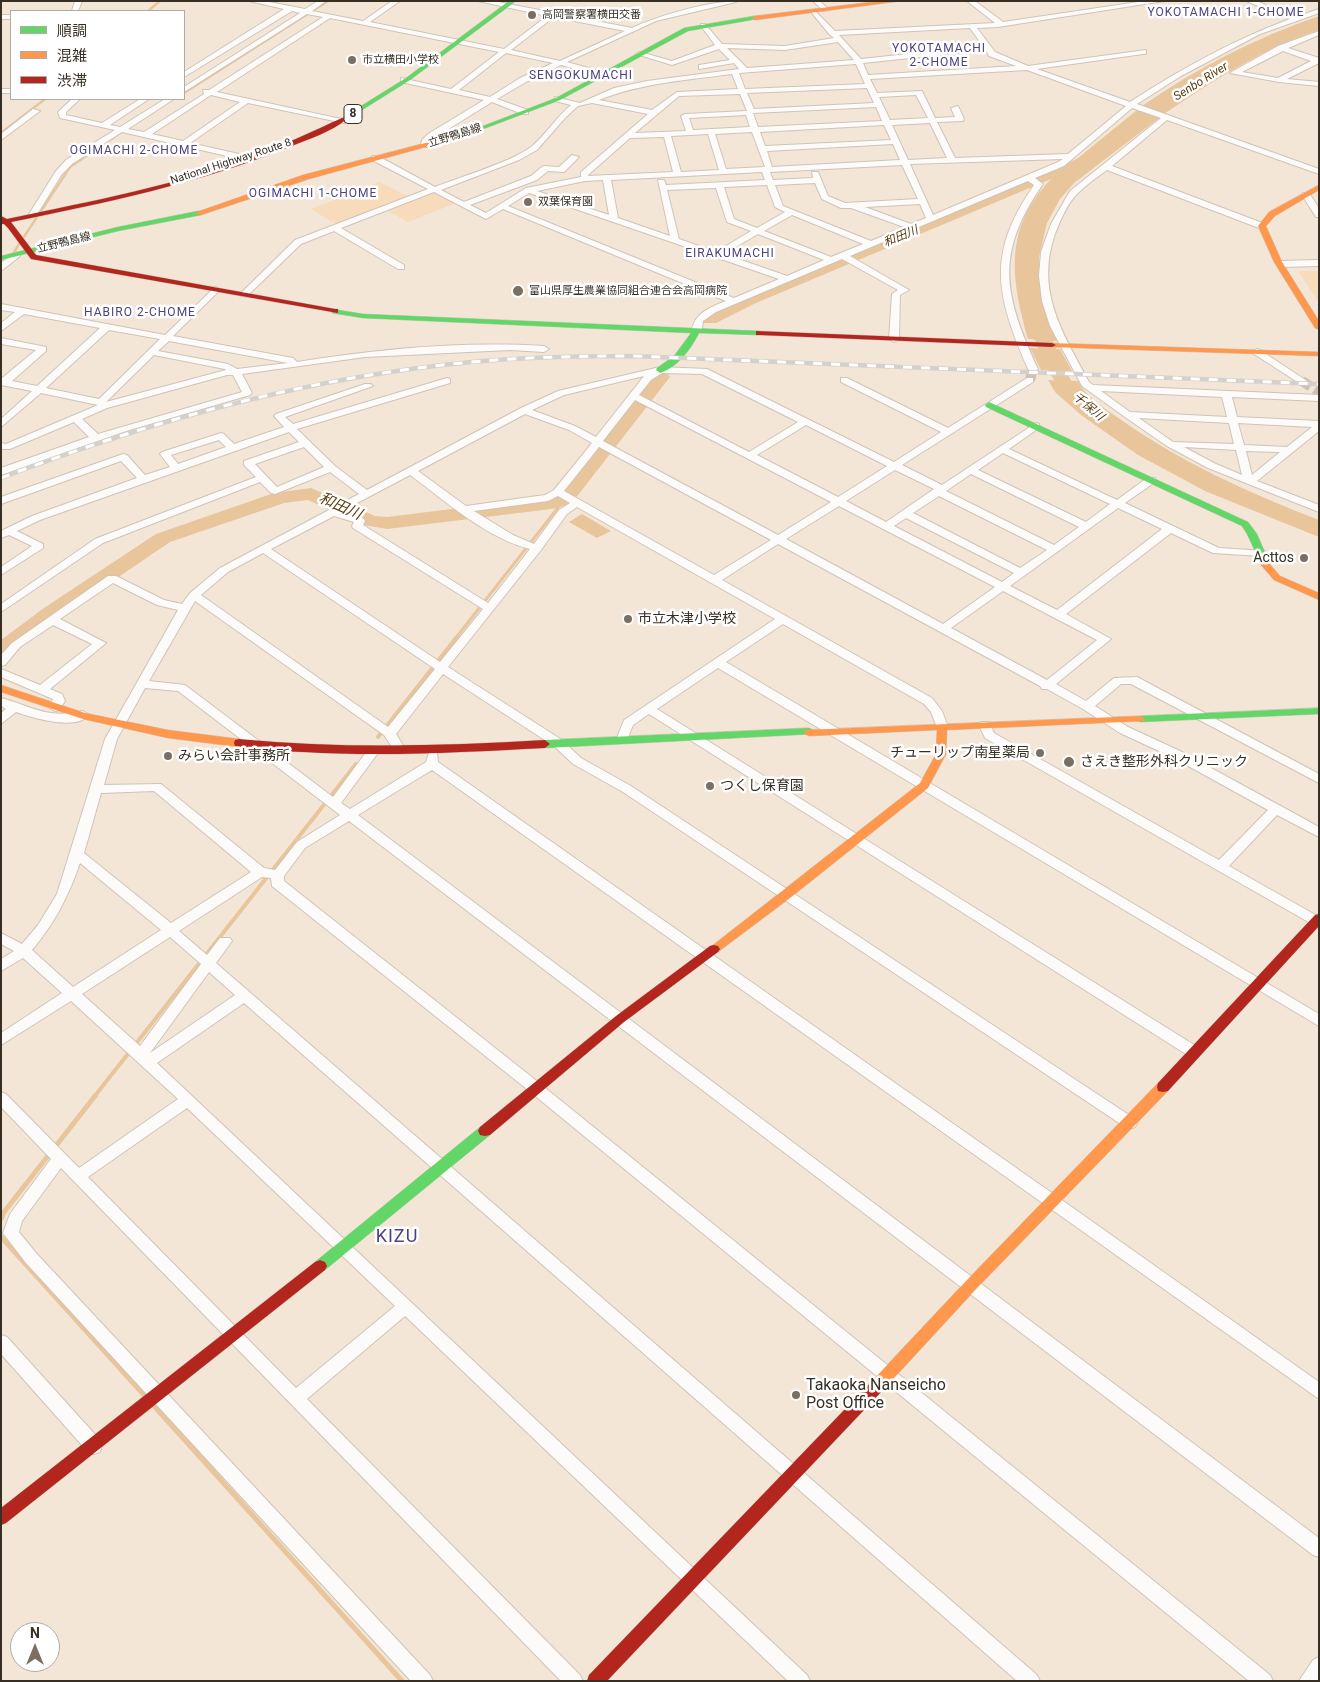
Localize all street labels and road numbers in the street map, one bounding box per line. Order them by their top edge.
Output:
road number: 8 [344,105,362,124]
street label: 立野鴨島線 [427,122,483,150]
street label: National Highway Route 8 [169,136,293,188]
street label: 立野鴨島線 [36,230,92,256]

